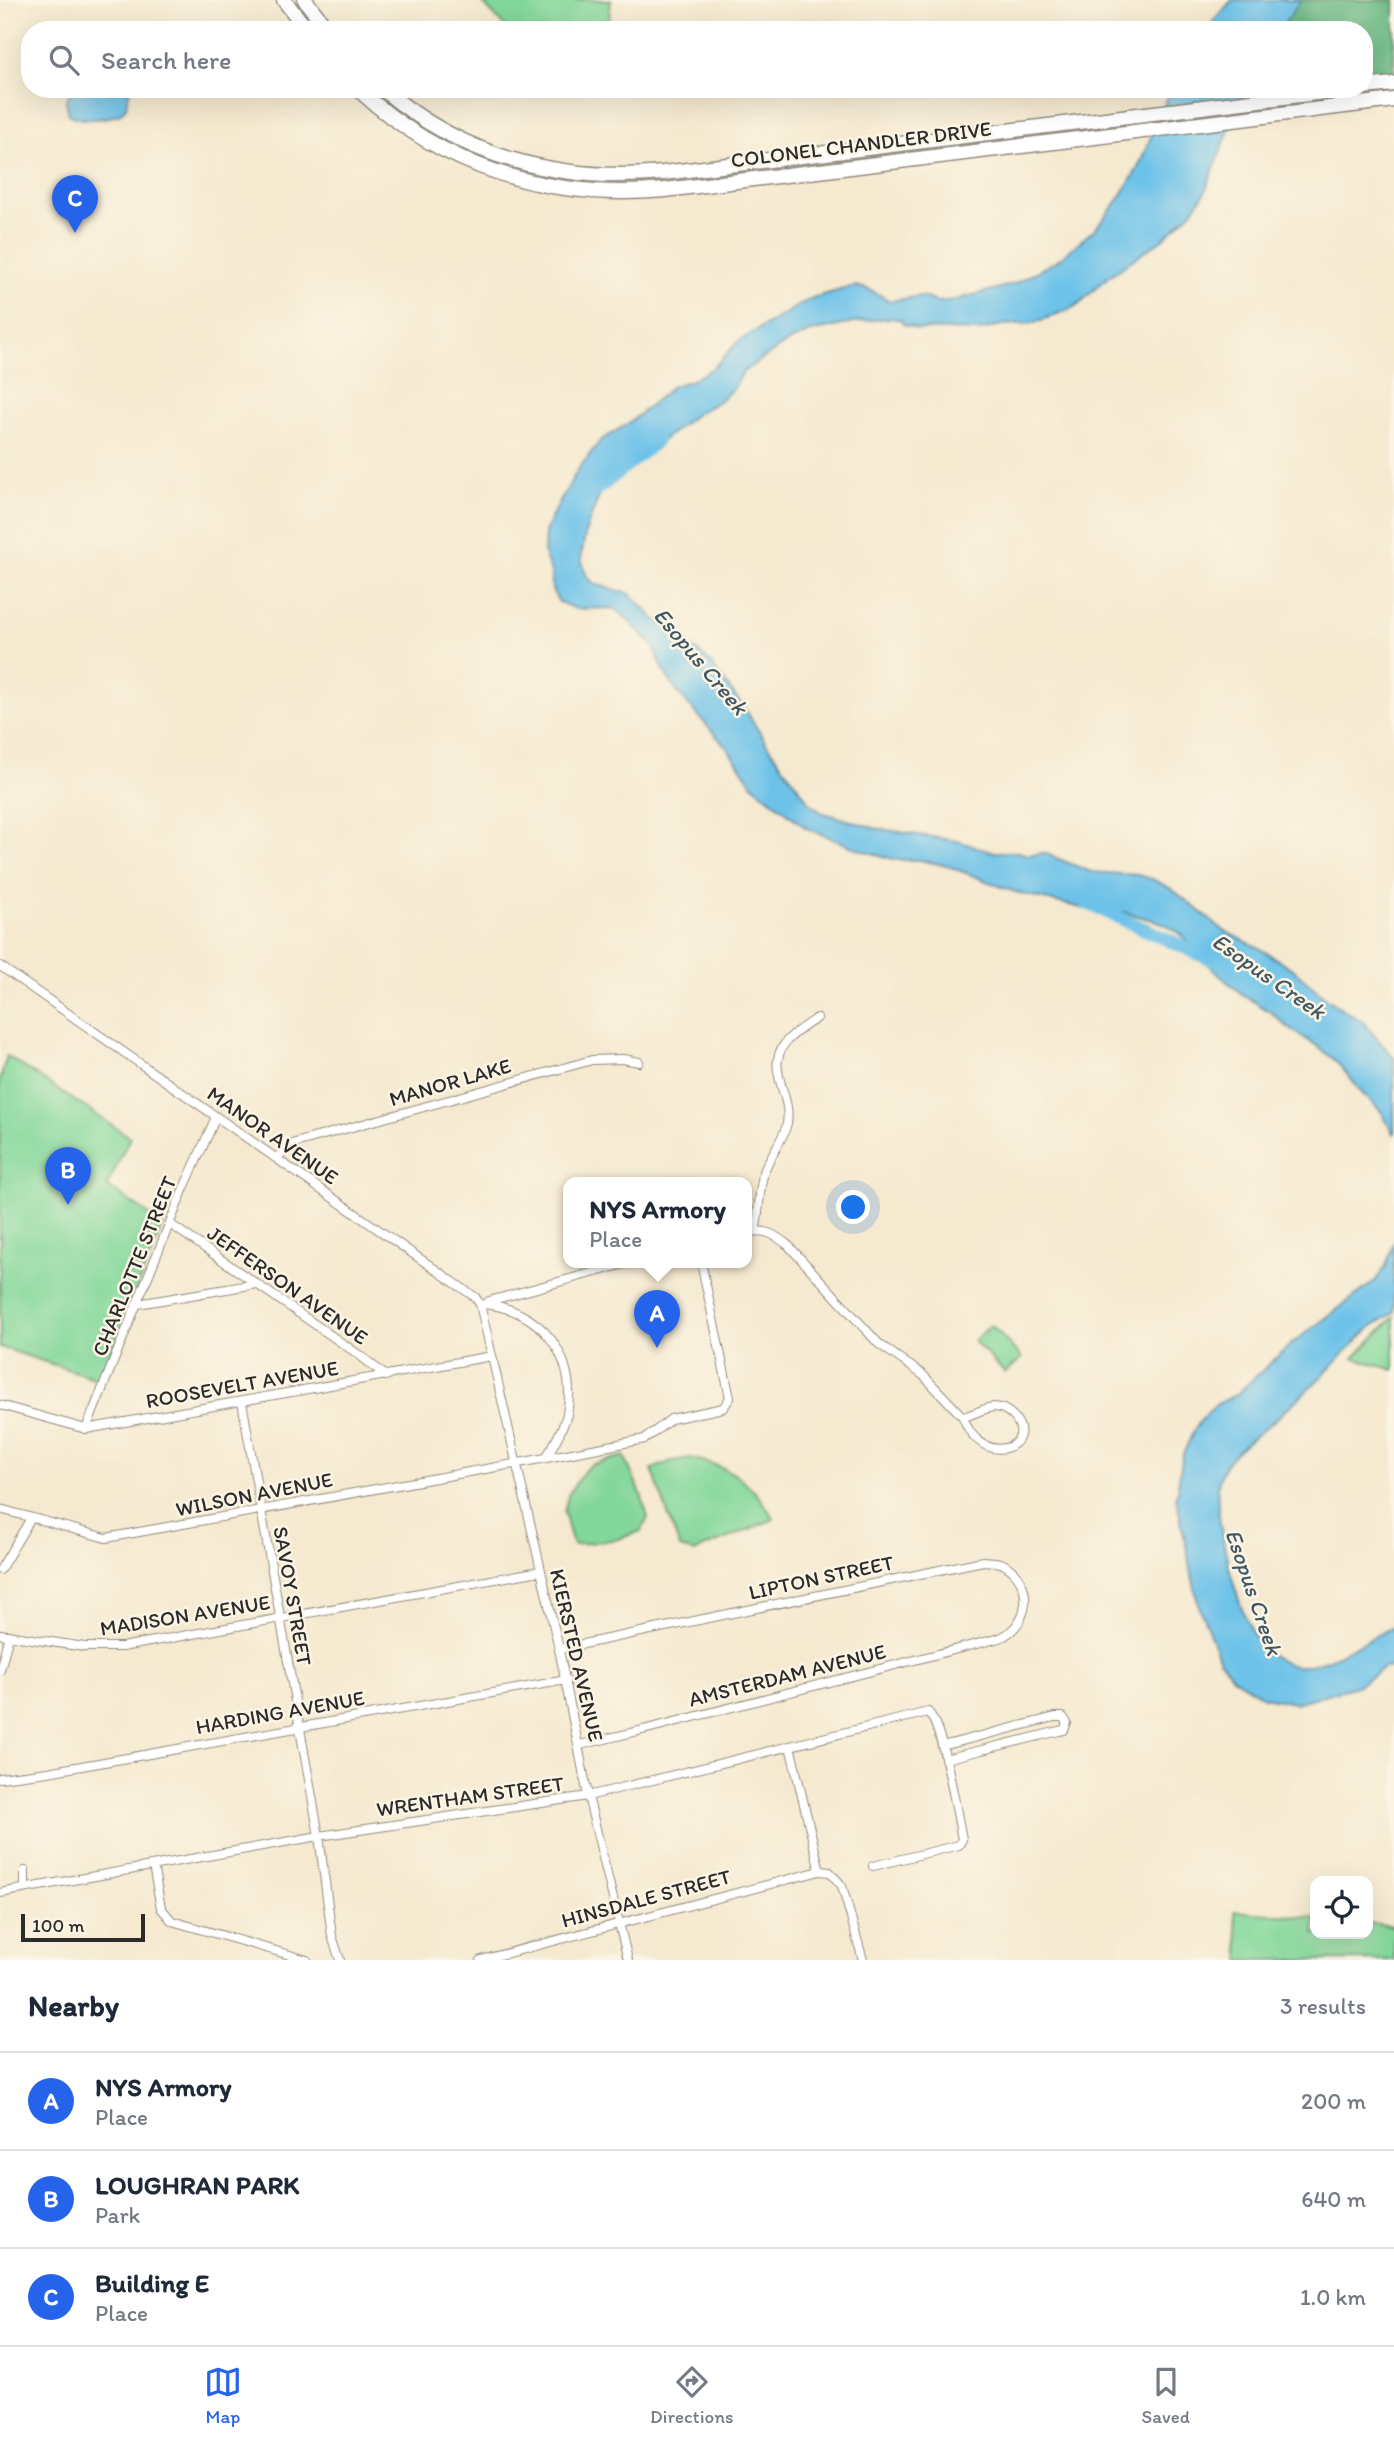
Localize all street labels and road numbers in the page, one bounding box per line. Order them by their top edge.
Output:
street label: COLONEL CHANDLER DRIVE [729,116,993,172]
street label: MANOR LAKE [386,1053,514,1111]
street label: MANOR AVENUE [203,1081,343,1189]
street label: CHARLOTTE STREET [86,1172,182,1360]
street label: JEFFERSON AVENUE [203,1220,373,1350]
street label: ROOSEVELT AVENUE [144,1355,340,1413]
street label: WILSON AVENUE [173,1467,335,1521]
street label: SAVOY STREET [268,1524,318,1668]
street label: LIPTON STREET [746,1549,896,1605]
street label: KIERSTED AVENUE [545,1566,609,1744]
street label: MADISON AVENUE [98,1589,272,1641]
street label: AMSTERDAM AVENUE [686,1638,888,1712]
street label: HARDING AVENUE [194,1685,366,1739]
street label: WRENTHAM STREET [375,1770,566,1822]
street label: HINSDALE STREET [559,1863,734,1933]

